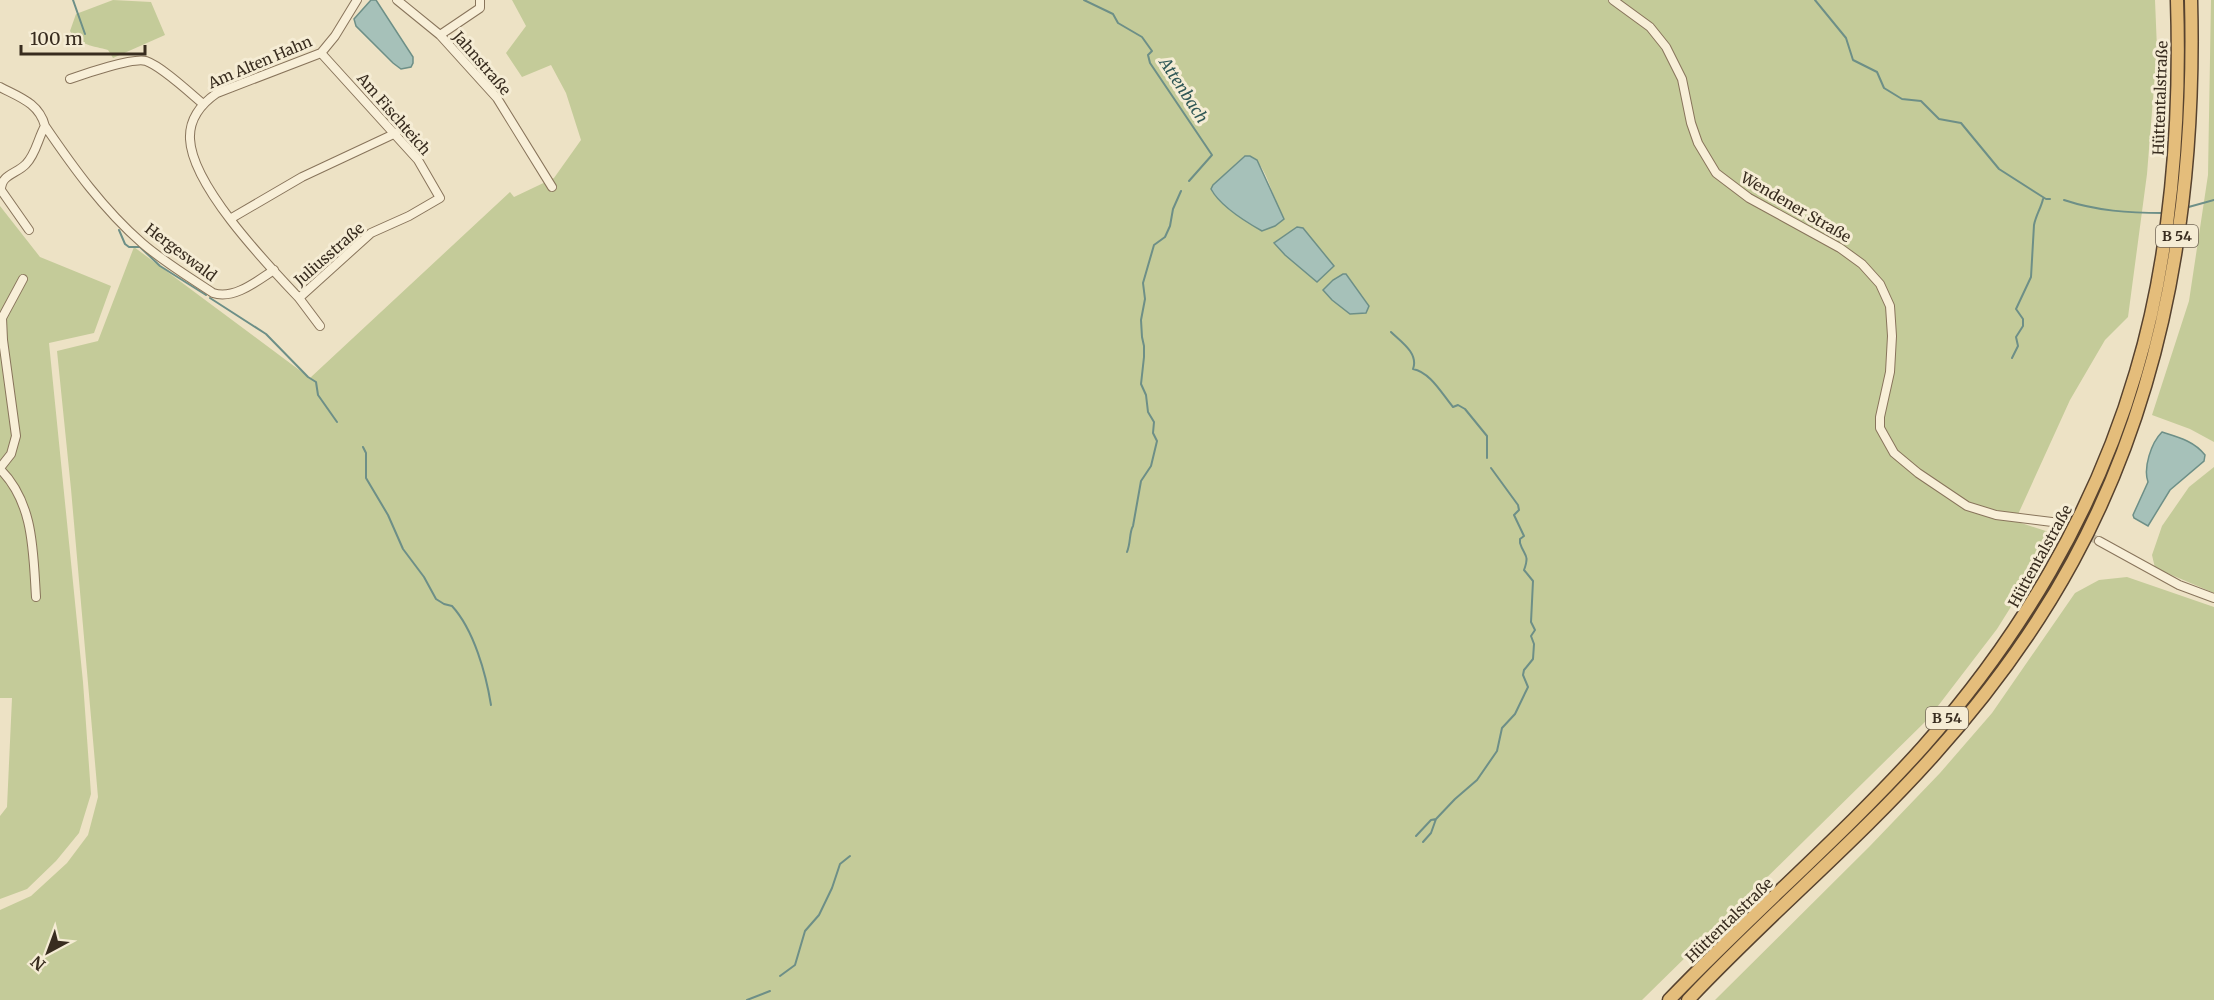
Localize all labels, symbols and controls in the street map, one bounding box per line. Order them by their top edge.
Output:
scale bar [21,18,146,56]
street label: Jahnstraße [448,26,515,99]
text: 100 m [30,27,83,50]
street label: Am Alten Hahn [204,32,315,93]
street label: Hüttentalstraße [2149,40,2171,156]
water label: Attenbach [1154,52,1213,127]
street label: Am Fischteich [352,68,435,159]
street label: Wendener Straße [1737,167,1855,246]
street label: Juliusstraße [289,218,368,290]
street label: Hergeswald [141,219,221,285]
road number: B 54 [2156,225,2198,247]
street label: Hüttentalstraße [2004,501,2076,611]
road number: B 54 [1926,707,1968,729]
street label: Hüttentalstraße [1681,873,1777,967]
north arrow [18,922,78,982]
text: N [27,951,49,975]

